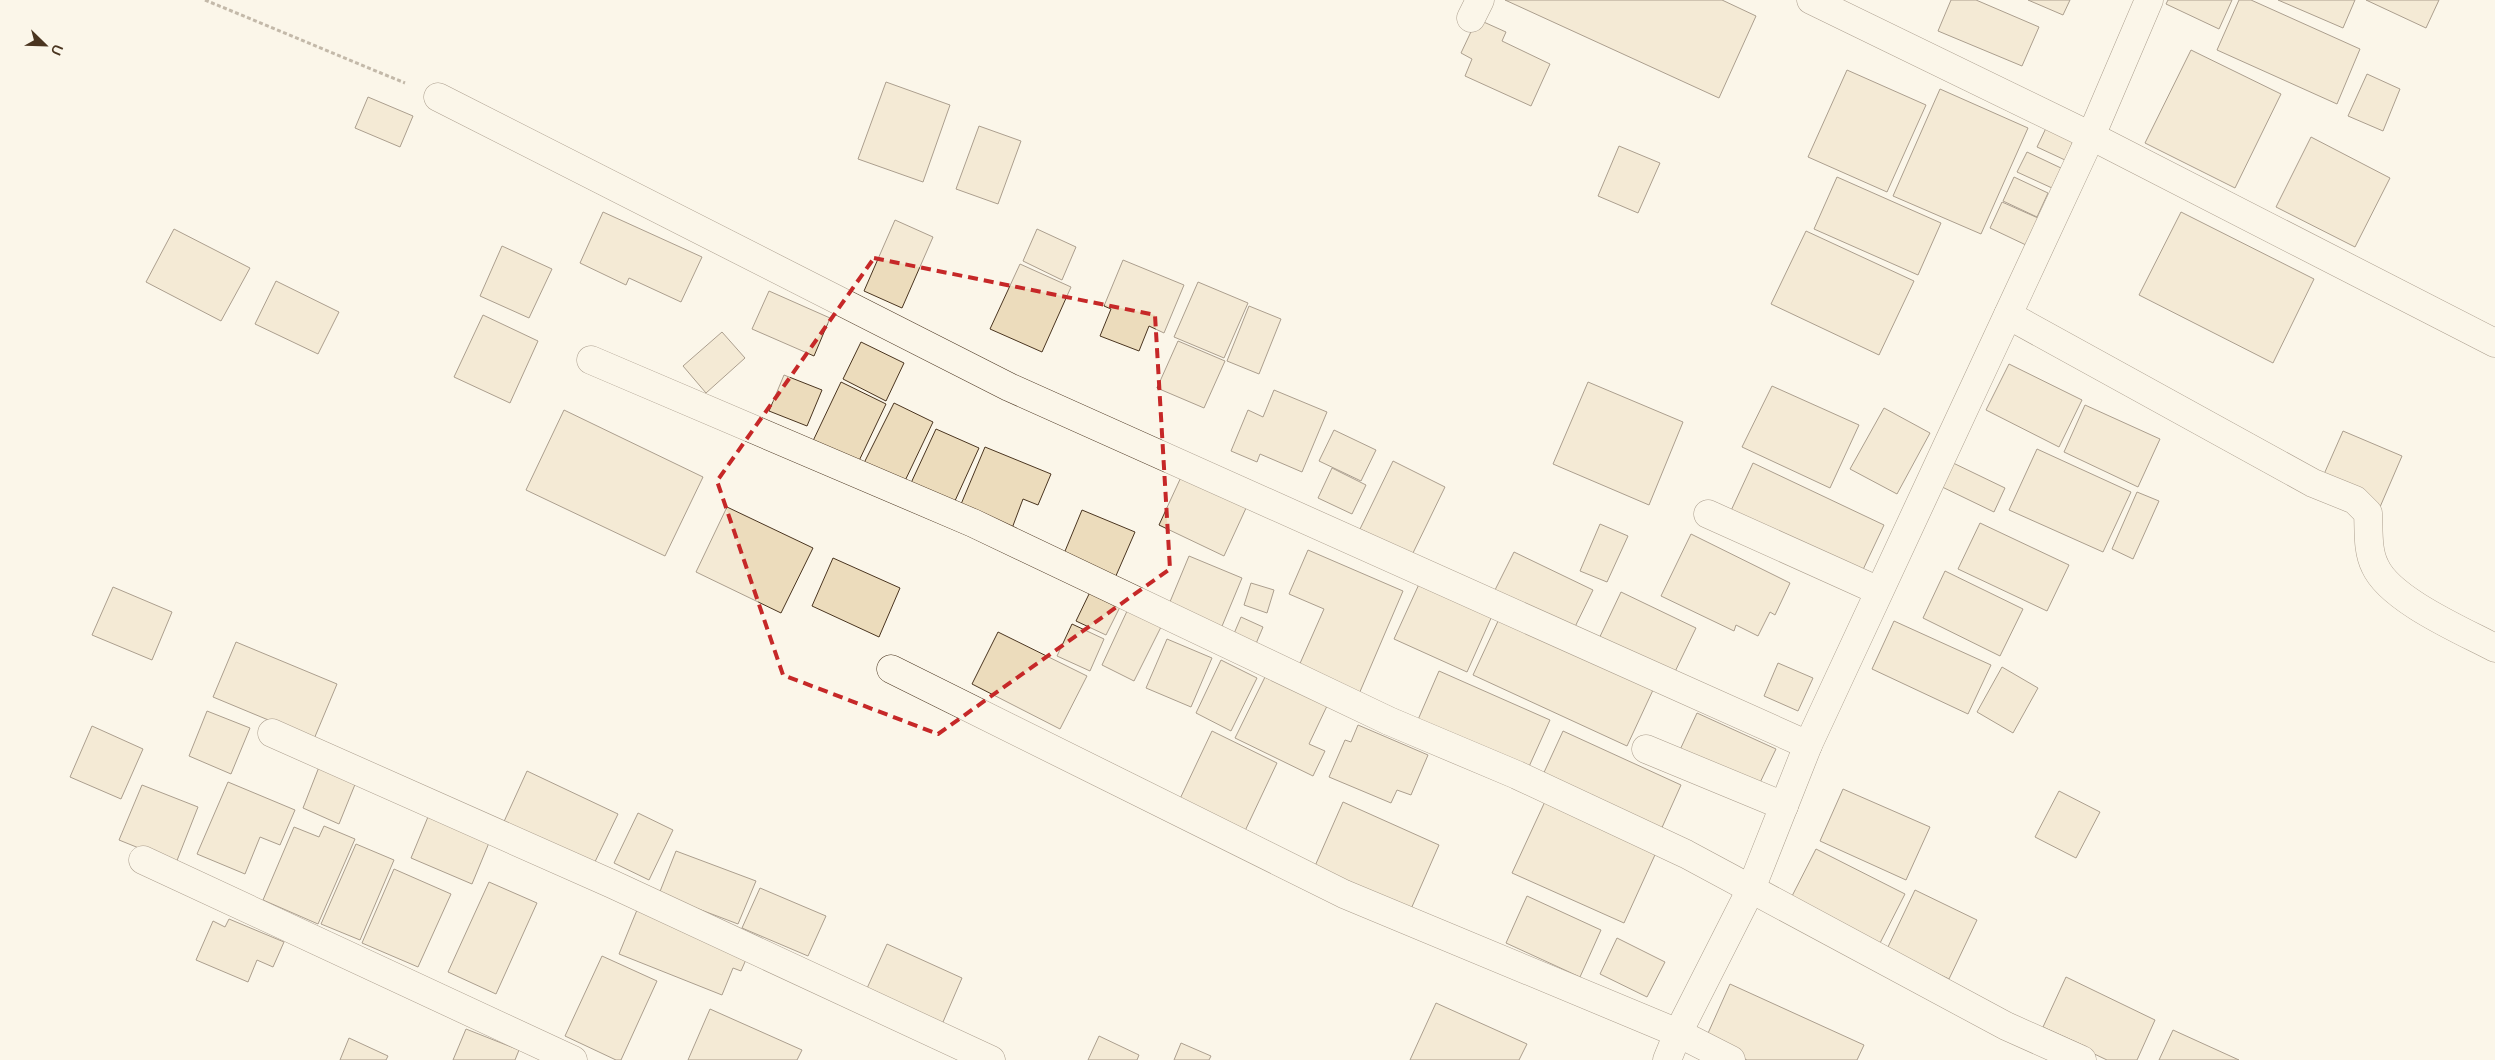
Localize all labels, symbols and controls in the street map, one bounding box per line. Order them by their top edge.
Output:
north arrow [20,20,70,70]
text: U [47,42,67,58]

